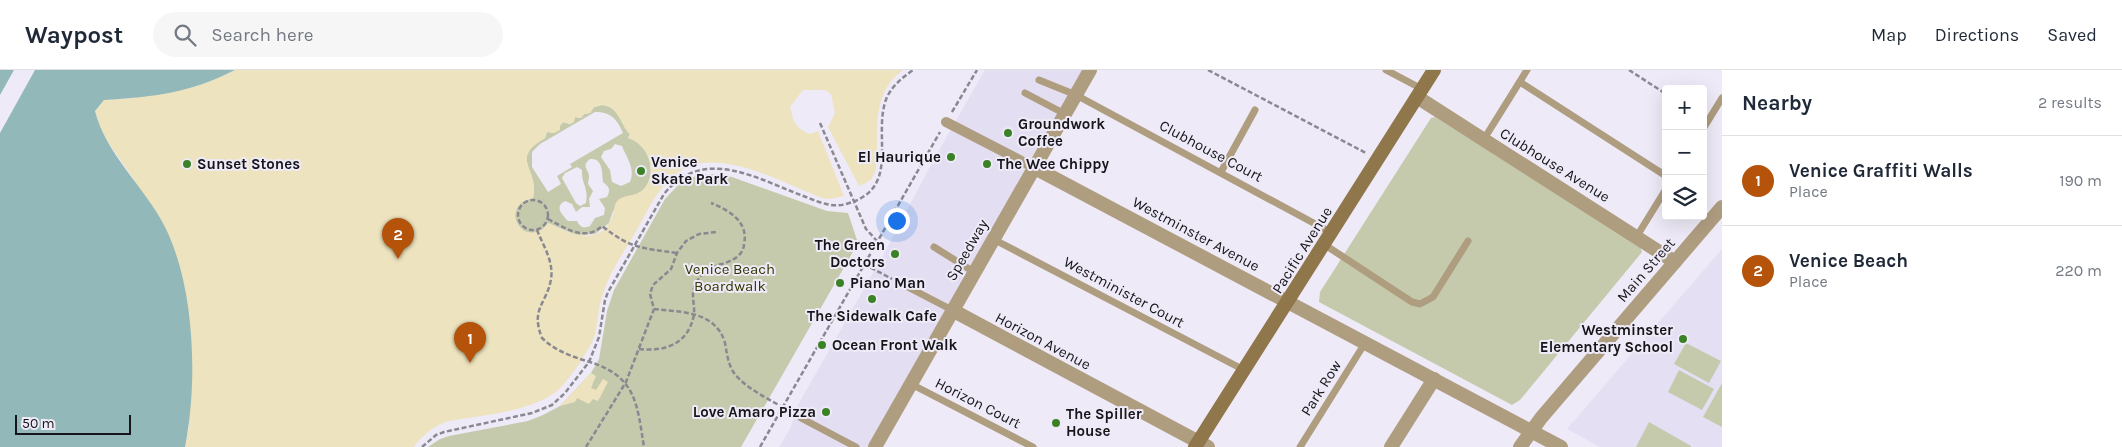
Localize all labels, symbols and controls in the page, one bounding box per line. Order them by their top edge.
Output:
search box [153,12,503,57]
text: Waypost [25,21,123,49]
icon: search [171,21,199,49]
text: Search here [211,24,313,46]
text: Map [1871,24,1907,46]
text: Directions [1935,24,2019,46]
text: Saved [2047,24,2097,46]
map controls [1662,85,1707,220]
button: + [1662,85,1707,130]
text: Nearby [1742,91,1812,115]
text: 2 results [2038,93,2102,112]
place label: Groundwork Coffee [1018,115,1105,150]
street label: Clubhouse Court [1156,116,1266,186]
street label: Clubhouse Avenue [1497,124,1613,206]
marker: Groundwork Coffee [1002,127,1014,139]
button: − [1662,130,1707,175]
place label: El Haurique [858,148,941,166]
marker: El Haurique [945,151,957,163]
place label: Venice Skate Park [651,153,728,188]
place label: Sunset Stones [197,155,300,173]
place label: The Wee Chippy [997,155,1109,173]
marker: Sunset Stones [181,158,193,170]
marker: The Wee Chippy [981,158,993,170]
text: Venice Graffiti Walls [1789,160,1973,182]
marker: Venice Skate Park [635,165,647,177]
text: 1 [1755,171,1761,190]
text: 190 m [2059,171,2102,190]
button: layers [1662,175,1707,220]
text: Place [1789,182,1828,201]
street label: Westminster Avenue [1129,193,1263,275]
street label: Pacific Avenue [1268,203,1336,297]
your location [884,208,910,234]
street label: Speedway [942,216,992,284]
pin: 2 [382,218,414,259]
street label: Main Street [1613,234,1679,306]
place label: The Green Doctors [815,236,885,271]
marker: The Green Doctors [889,248,901,260]
text: Venice Beach [1789,250,1908,272]
street label: Westminister Court [1061,253,1188,332]
park label: Venice Beach Boardwalk [685,260,775,295]
text: 2 [1753,261,1763,280]
text: 220 m [2055,261,2102,280]
text: Place [1789,272,1828,291]
place label: Piano Man [850,274,925,292]
marker: Piano Man [834,277,846,289]
marker: The Sidewalk Cafe [866,293,878,305]
place label: The Sidewalk Cafe [807,307,937,325]
street label: Horizon Avenue [992,308,1094,374]
place label: Westminster Elementary School [1540,321,1673,356]
pin: 1 [454,322,486,363]
marker: Westminster Elementary School [1677,333,1689,345]
place label: Ocean Front Walk [832,336,958,354]
marker: Ocean Front Walk [816,339,828,351]
street label: Park Row [1297,357,1345,419]
street label: Horizon Court [932,374,1024,432]
place label: Love Amaro Pizza [693,403,816,421]
place label: The Spiller House [1066,405,1142,440]
marker: Love Amaro Pizza [820,406,832,418]
scale bar [15,412,131,435]
text: 50 m [22,415,55,432]
marker: The Spiller House [1050,417,1062,429]

